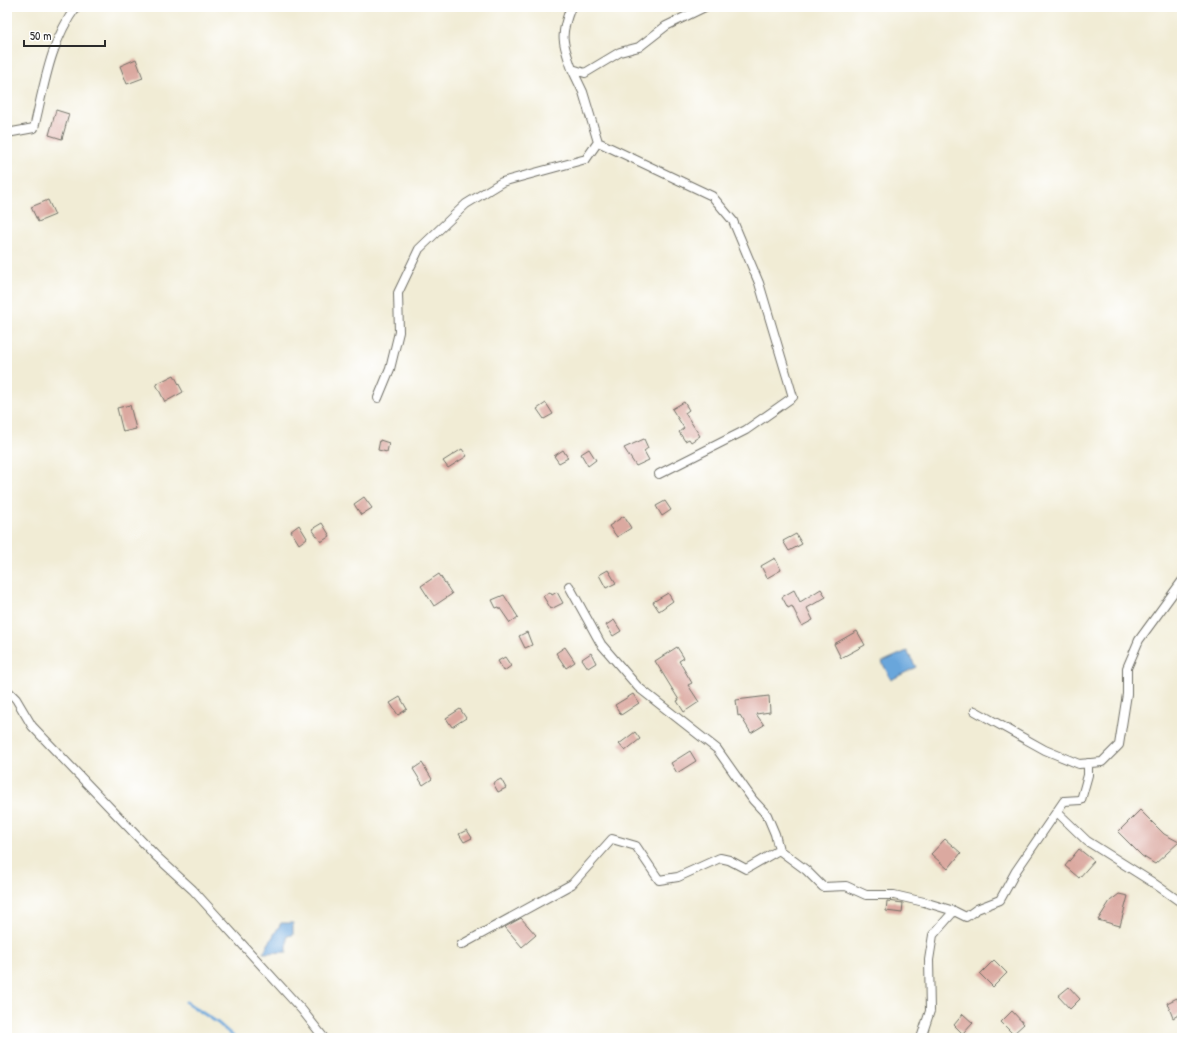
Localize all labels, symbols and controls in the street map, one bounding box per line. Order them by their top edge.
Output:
scale bar [24,22,105,48]
text: 50 m [30,27,51,44]

